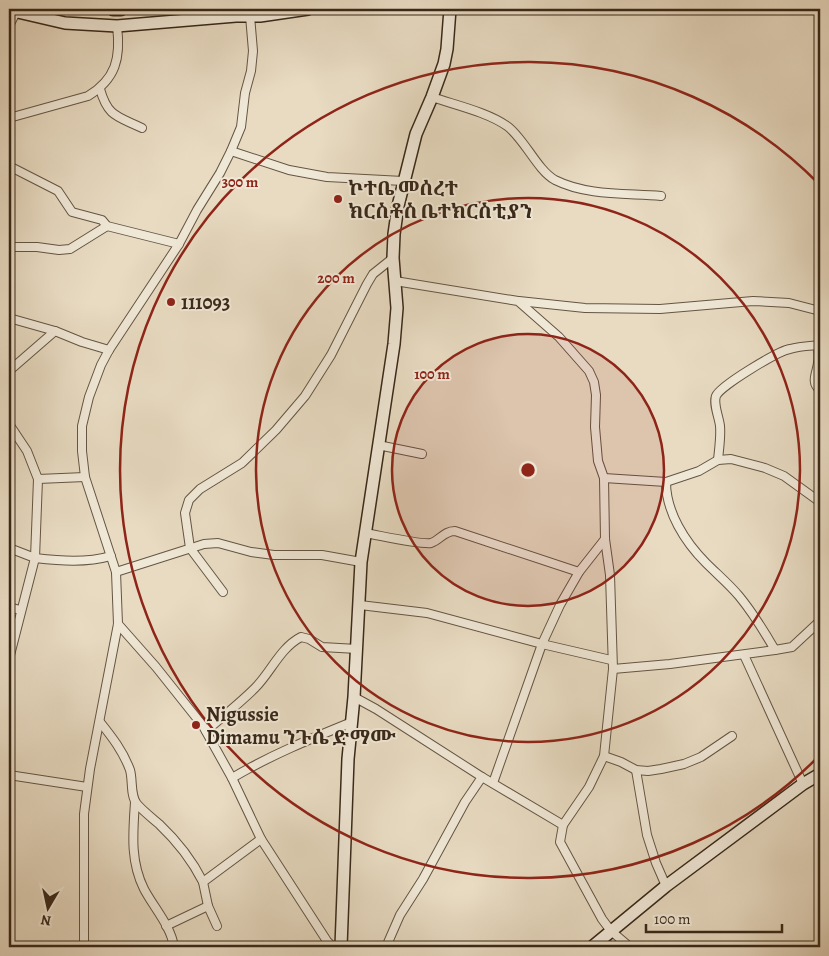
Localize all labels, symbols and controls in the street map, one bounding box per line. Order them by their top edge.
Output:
text: 300 m [222,172,259,192]
place label: ኮተቤ መሰረተ ክርስቶስ ቤተክርስቲያን [348,175,532,225]
marker: ኮተቤ መሰረተ ክርስቶስ ቤተክርስቲያን [332,193,344,205]
text: 200 m [317,268,355,288]
place label: 111093 [181,289,230,316]
marker: 111093 [165,296,177,308]
text: 100 m [414,364,450,384]
centre of rings [519,461,537,479]
place label: Nigussie Dimamu ንጉሴ ድማሙ [206,701,396,751]
marker: Nigussie Dimamu ንጉሴ ድማሙ [190,719,202,731]
north arrow [22,884,72,934]
scale bar [646,901,783,933]
text: 100 m [654,909,691,929]
text: N [40,910,53,931]

